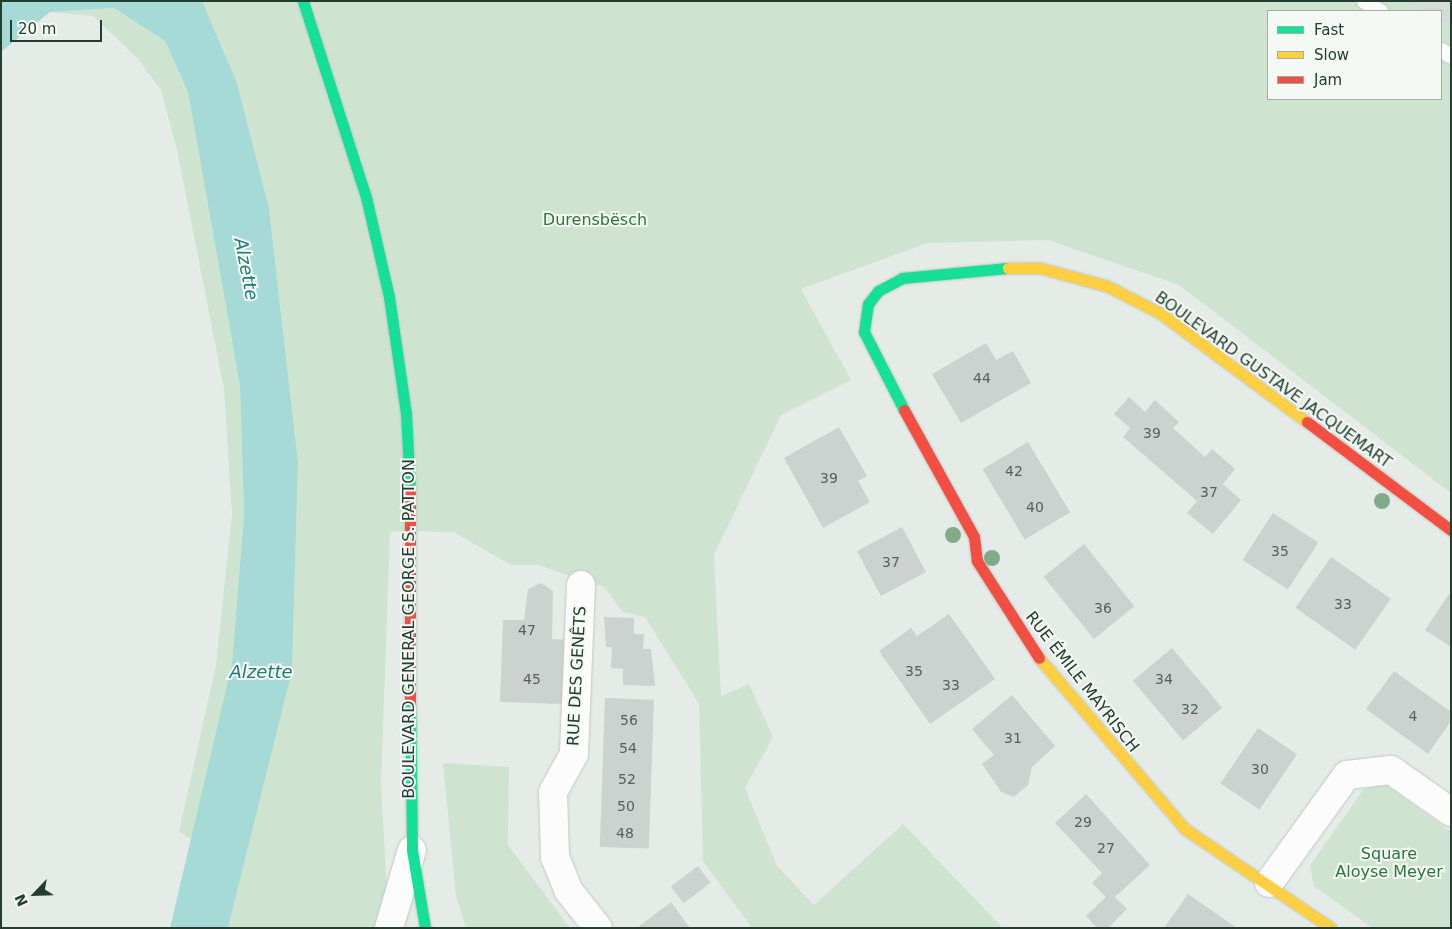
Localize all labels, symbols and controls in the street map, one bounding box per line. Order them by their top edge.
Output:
scale bar [12,10,105,42]
legend [1267,10,1442,100]
text: 20 m [18,20,56,38]
text: Fast [1314,21,1344,39]
text: Slow [1314,46,1349,64]
text: Jam [1314,71,1342,89]
park label: Durensbësch [543,210,647,230]
water label: Alzette [229,236,263,302]
street label: BOULEVARD GUSTAVE JACQUEMART [1151,288,1395,472]
house number: 44 [973,370,991,386]
house number: 39 [1143,425,1161,441]
street label: BOULEVARD GENERAL GEORGE S. PATTON [399,459,419,799]
house number: 42 [1005,463,1023,479]
house number: 39 [820,470,838,486]
house number: 37 [1200,484,1218,500]
house number: 40 [1026,499,1044,515]
house number: 35 [1271,543,1289,559]
house number: 37 [882,554,900,570]
house number: 33 [1334,596,1352,612]
house number: 36 [1094,600,1112,616]
street label: RUE DES GENÊTS [564,605,590,747]
street label: RUE ÉMILE MAYRISCH [1021,608,1143,756]
house number: 47 [518,622,536,638]
water label: Alzette [229,661,293,683]
house number: 35 [905,663,923,679]
house number: 45 [523,671,541,687]
house number: 34 [1155,671,1173,687]
house number: 33 [942,677,960,693]
house number: 32 [1181,701,1199,717]
house number: 4 [1409,708,1417,724]
house number: 56 [620,712,638,728]
house number: 31 [1004,730,1022,746]
house number: 54 [619,740,637,756]
house number: 30 [1251,761,1269,777]
house number: 52 [618,771,636,787]
house number: 50 [617,798,635,814]
house number: 29 [1074,814,1092,830]
house number: 48 [616,825,634,841]
house number: 27 [1097,840,1115,856]
park label: Square Aloyse Meyer [1335,844,1443,882]
north arrow [10,869,60,919]
text: N [12,891,31,909]

